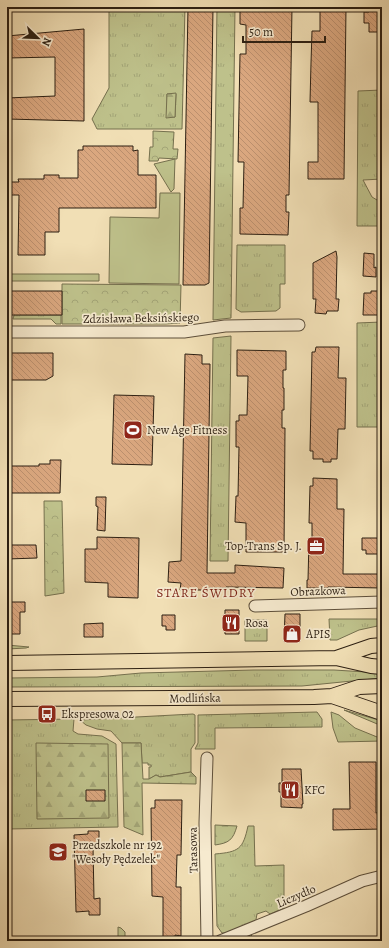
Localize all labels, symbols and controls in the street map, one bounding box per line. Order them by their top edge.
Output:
north arrow [18,18,58,58]
scale bar [243,18,325,44]
text: 50 m [249,24,273,40]
text: N [38,35,55,48]
street label: Zdzisława Beksińskiego [83,309,199,327]
sports icon: New Age Fitness [122,419,144,441]
place label: New Age Fitness [147,422,227,438]
office icon: Top-Trans Sp. J. [305,535,327,557]
place label: Top-Trans Sp. J. [225,538,302,554]
street label: Obrazkowa [290,582,346,600]
district label: STARE ŚWIDRY [156,584,256,601]
restaurant icon: Rosa [220,612,242,634]
place label: Rosa [245,615,269,631]
shop icon: APIS [281,623,303,645]
place label: APIS [305,626,330,642]
street label: Modlińska [169,690,221,706]
bus stop icon: Ekspresowa 02 [36,703,58,725]
place label: Ekspresowa 02 [61,706,134,722]
restaurant icon: KFC [279,779,301,801]
place label: KFC [304,782,325,798]
street label: Tarasowa [185,826,201,873]
place label: Przedszkole nr 192 "Wesoły Pędzelek" [72,837,162,867]
school or university icon: Przedszkole nr 192 "Wesoły Pędzelek" [47,841,69,863]
street label: Liczydło [274,881,318,911]

